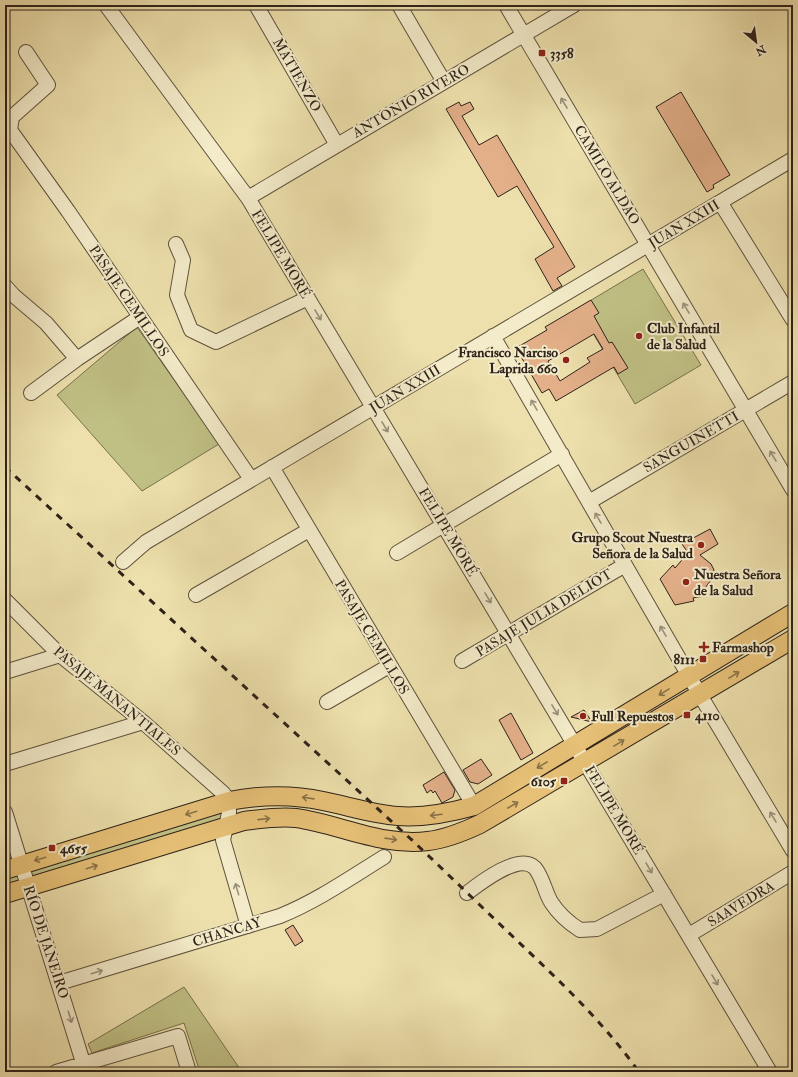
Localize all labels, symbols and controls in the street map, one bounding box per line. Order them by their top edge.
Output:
north arrow [736,22,776,62]
street label: MATIENZO [269,35,325,115]
text: N [752,42,769,59]
place label: 3358 [550,45,574,62]
marker: 3358 [537,48,547,58]
street label: ANTONIO RIVERO [349,61,473,142]
one-way arrow [559,97,567,109]
street label: CAMILO ALDAO [571,122,643,228]
street label: JUAN XXIII [644,196,723,252]
street label: FELIPE MORÉ [248,206,314,302]
street label: PASAJE CEMILLOS [85,242,173,360]
one-way arrow [681,302,689,314]
one-way arrow [314,309,322,320]
place label: Club Infantil de la Salud [647,320,720,353]
marker: Club Infantil de la Salud [634,331,644,341]
place label: Francisco Narciso Laprida 660 [458,344,558,378]
marker: Francisco Narciso Laprida 660 [561,355,571,365]
street label: JUAN XXIII [365,361,444,417]
one-way arrow [529,400,537,412]
street label: SANGUINETTI [640,408,742,476]
one-way arrow [381,421,389,433]
one-way arrow [769,450,777,462]
street label: FELIPE MORÉ [415,484,481,580]
one-way arrow [594,512,602,524]
place label: Grupo Scout Nuestra Señora de la Salud [572,529,694,562]
marker: Grupo Scout Nuestra Señora de la Salud [696,540,706,550]
street label: PASAJE JULIA DELIOT [473,565,616,660]
place label: Nuestra Señora de la Salud [693,566,782,599]
street label: PASAJE CEMILLOS [331,577,413,697]
marker: Nuestra Señora de la Salud [681,577,691,587]
one-way arrow [484,592,492,604]
one-way arrow [659,625,667,637]
place label: Farmashop [712,639,774,657]
marker: Farmashop [699,642,709,652]
street label: PASAJE MANANTIALES [50,643,184,759]
place label: 8111 [673,651,695,668]
marker: 8111 [698,654,708,664]
one-way arrow [728,670,740,678]
one-way arrow [659,688,670,696]
one-way arrow [551,704,559,716]
place label: 4110 [694,707,720,724]
place label: Full Repuestos [591,708,674,726]
marker: 4110 [682,710,692,720]
marker: Full Repuestos [578,711,588,721]
one-way arrow [613,738,625,746]
one-way arrow [536,762,548,770]
street label: FELIPE MORÉ [581,762,647,858]
place label: 6105 [531,773,557,790]
marker: 6105 [559,776,569,786]
one-way arrow [302,794,315,802]
one-way arrow [507,800,519,808]
one-way arrow [185,810,198,817]
one-way arrow [430,811,443,819]
one-way arrow [769,811,777,823]
one-way arrow [257,815,270,822]
one-way arrow [384,835,397,843]
place label: 4655 [59,840,88,857]
marker: 4655 [47,843,57,853]
one-way arrow [34,856,47,863]
one-way arrow [645,862,653,874]
one-way arrow [85,863,98,870]
street label: SAAVEDRA [705,877,778,931]
one-way arrow [233,882,240,895]
street label: RÍO DE JANEIRO [20,883,72,1001]
street label: CHANCAY [190,913,264,951]
one-way arrow [90,968,103,975]
one-way arrow [712,974,720,986]
one-way arrow [67,1011,74,1024]

